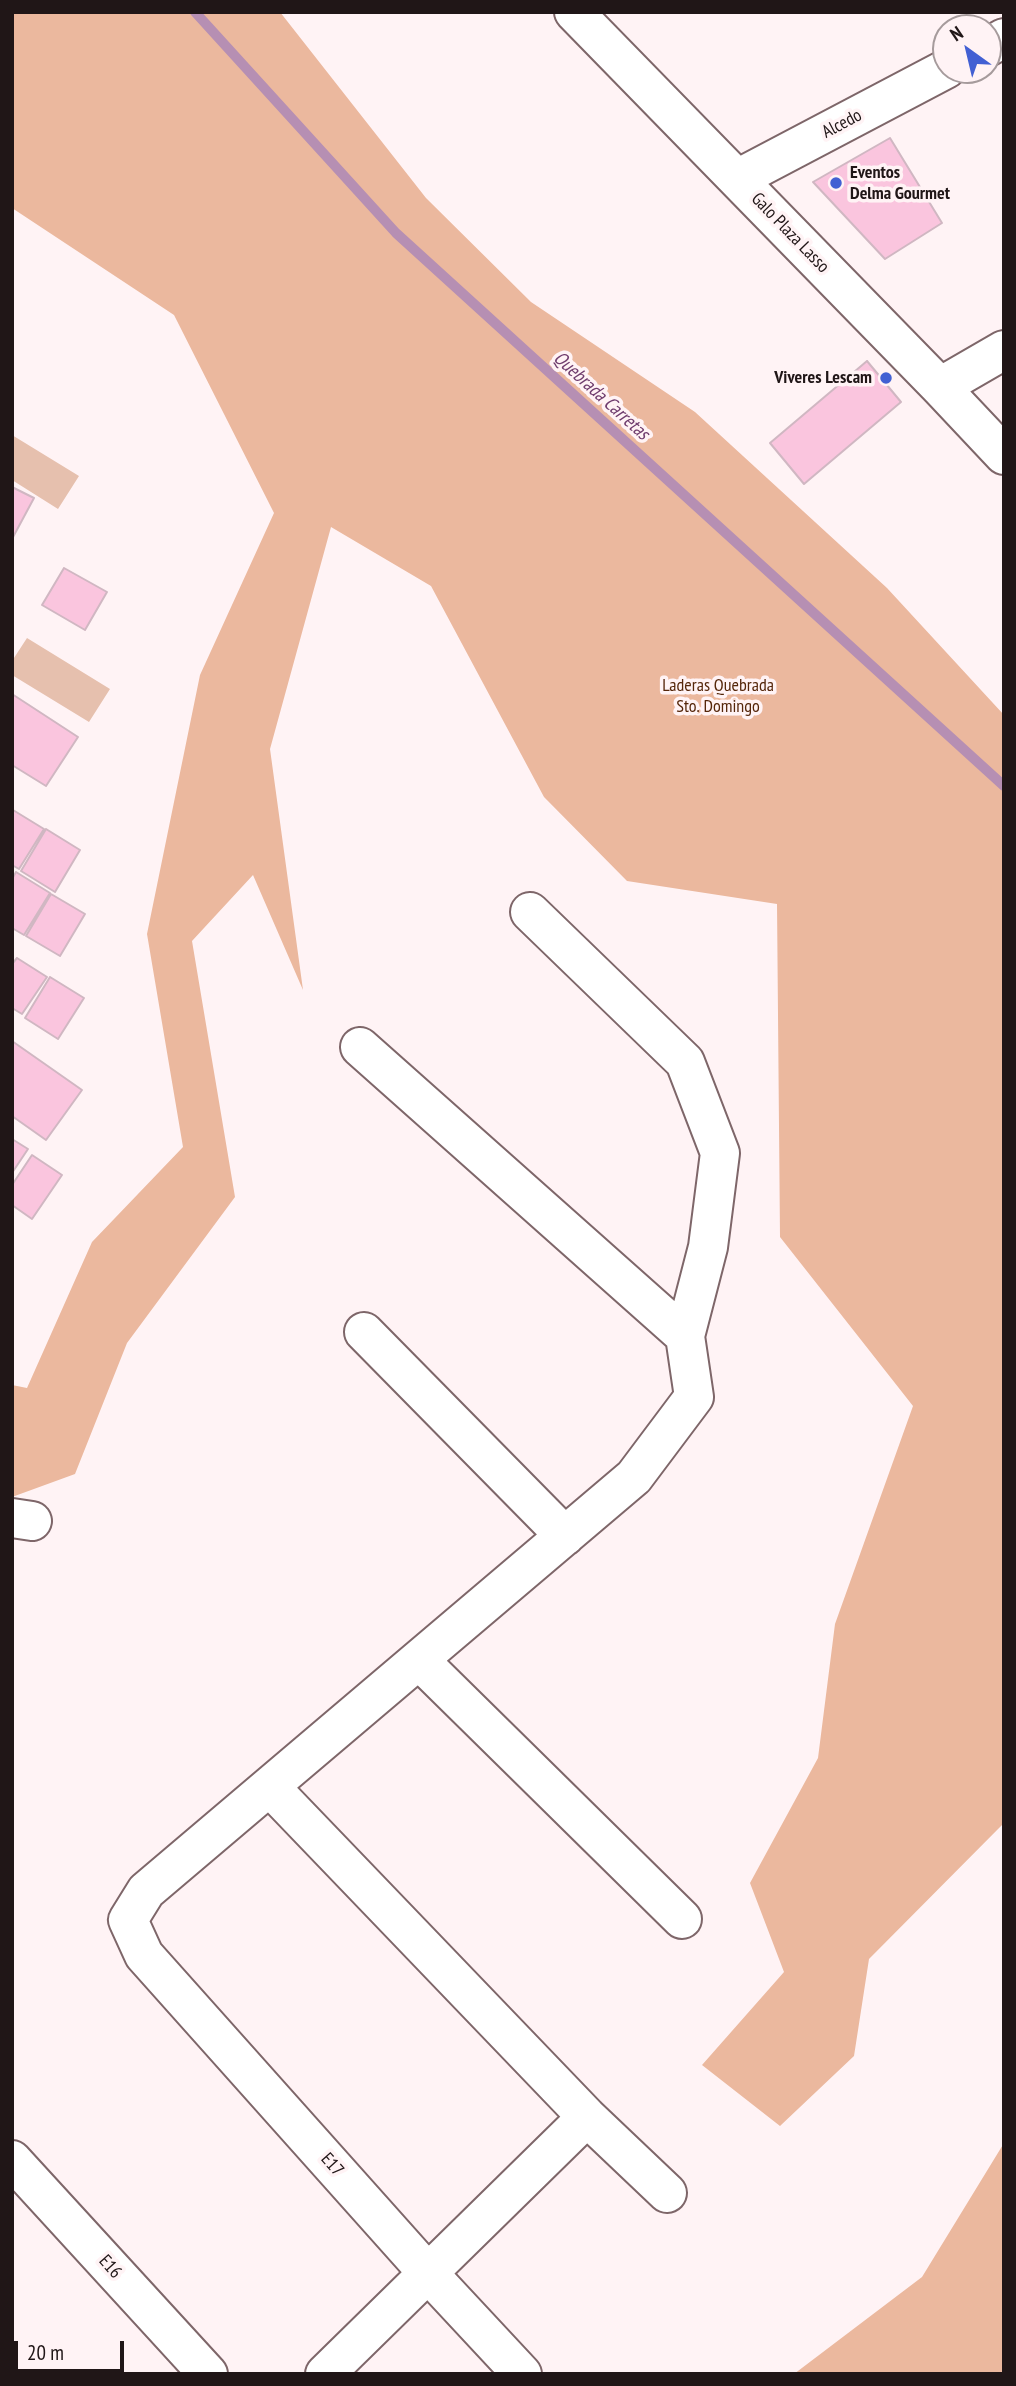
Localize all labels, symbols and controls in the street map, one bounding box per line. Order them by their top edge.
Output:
north arrow [932,14,1002,84]
text: N [945,20,967,46]
street label: Alcedo [818,105,866,143]
place label: Eventos Delma Gourmet [850,162,950,204]
marker: Eventos Delma Gourmet [828,175,844,191]
street label: Galo Plaza Lasso [746,188,834,278]
water label: Quebrada Carretas [548,347,654,445]
place label: Viveres Lescam [774,367,872,389]
marker: Viveres Lescam [878,370,894,386]
park label: Laderas Quebrada Sto. Domingo [662,675,774,718]
street label: E17 [316,2149,348,2181]
street label: E16 [94,2251,126,2283]
scale bar [18,2326,128,2370]
text: 20 m [27,2339,64,2366]

